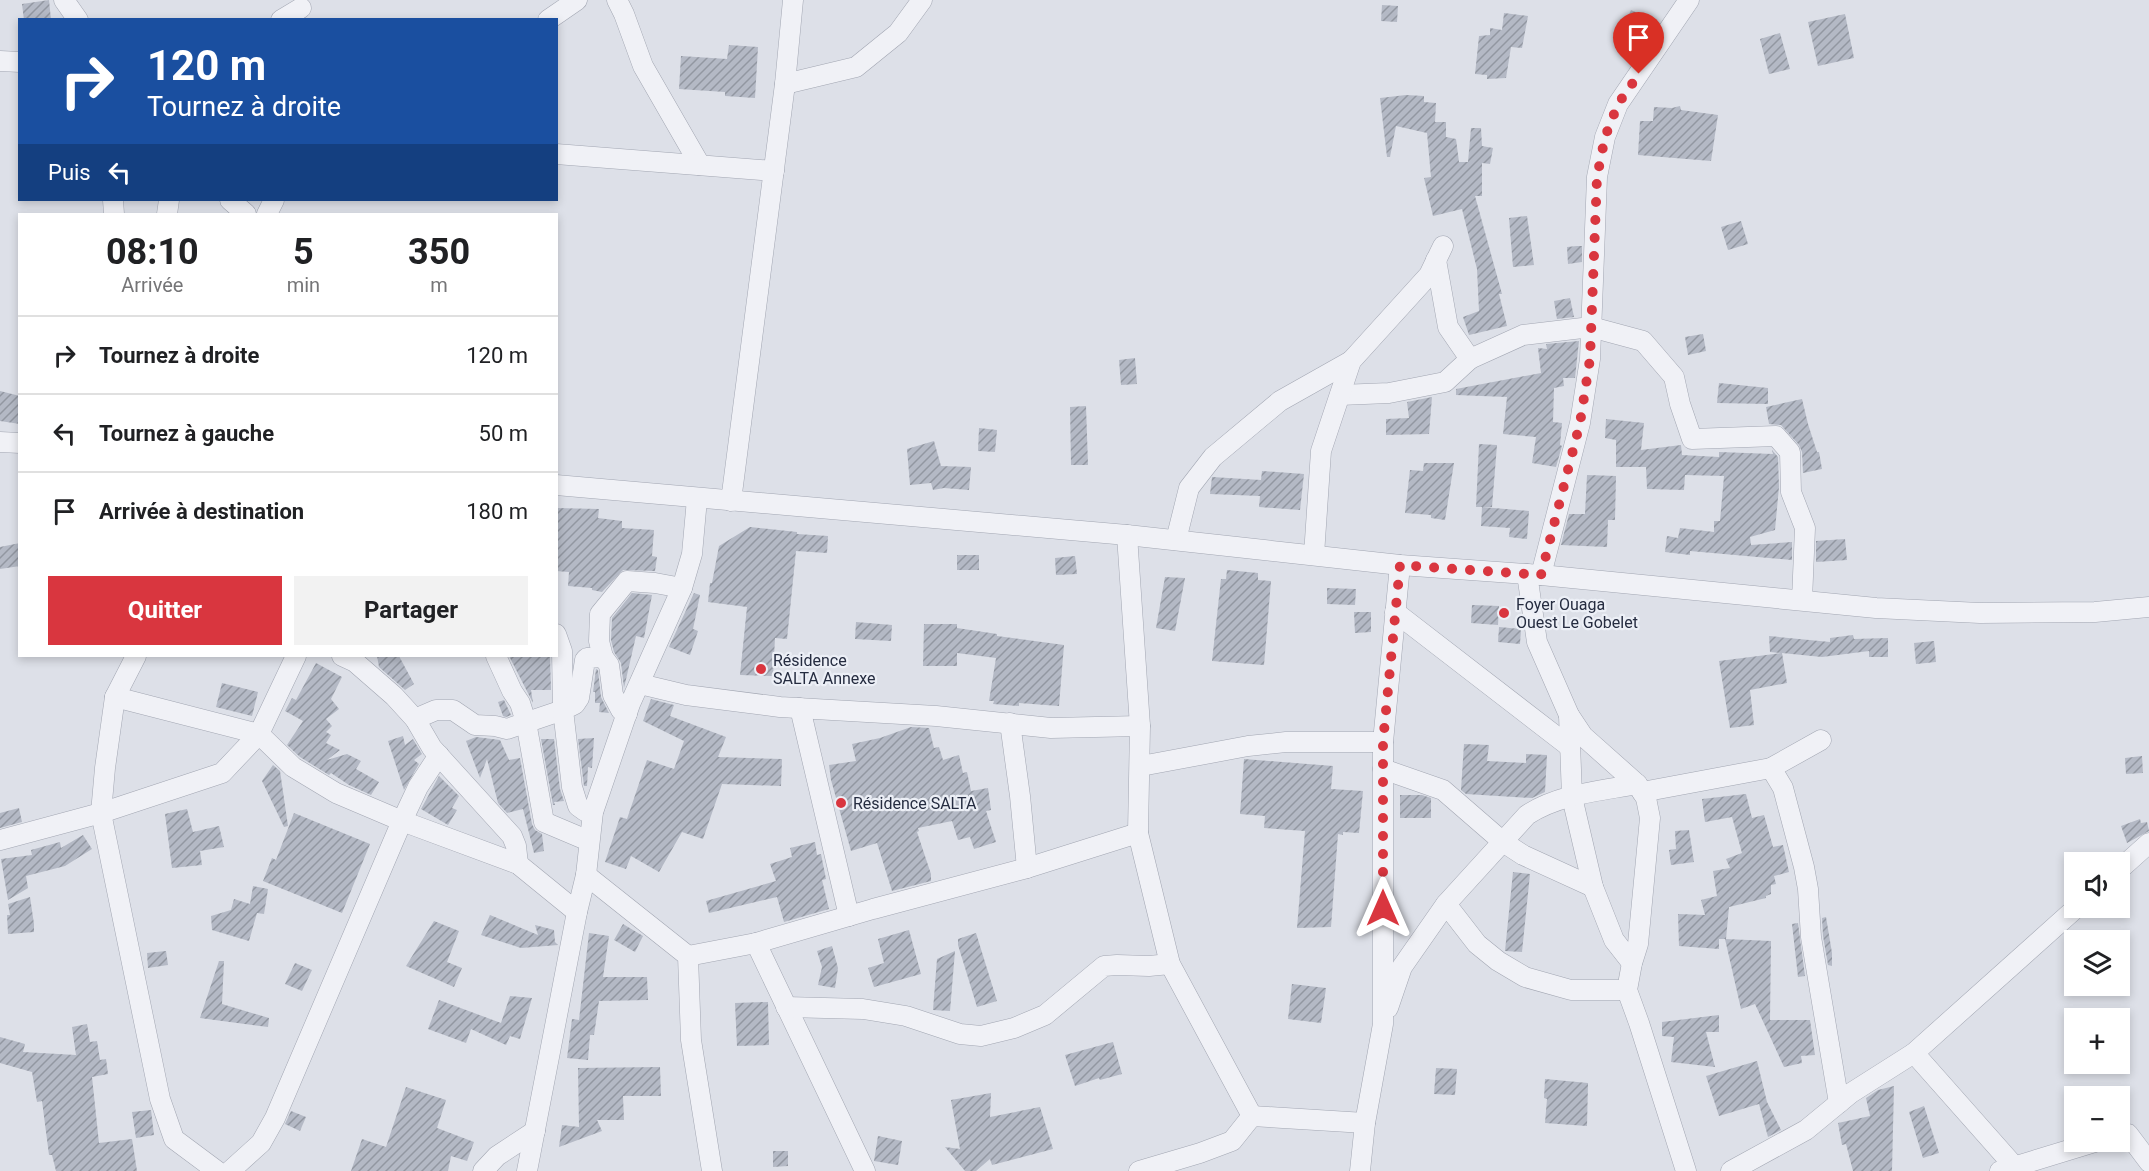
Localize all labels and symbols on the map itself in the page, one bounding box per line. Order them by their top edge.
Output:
pin [1613,12,1664,74]
place label: Foyer Ouaga Ouest Le Gobelet [1516,595,1638,632]
marker: Foyer Ouaga Ouest Le Gobelet [1497,606,1511,620]
place label: Résidence SALTA Annexe [773,651,876,688]
marker: Résidence SALTA Annexe [754,662,768,676]
place label: Résidence SALTA [853,794,977,813]
marker: Résidence SALTA [834,796,848,810]
position arrow [1351,876,1415,940]

